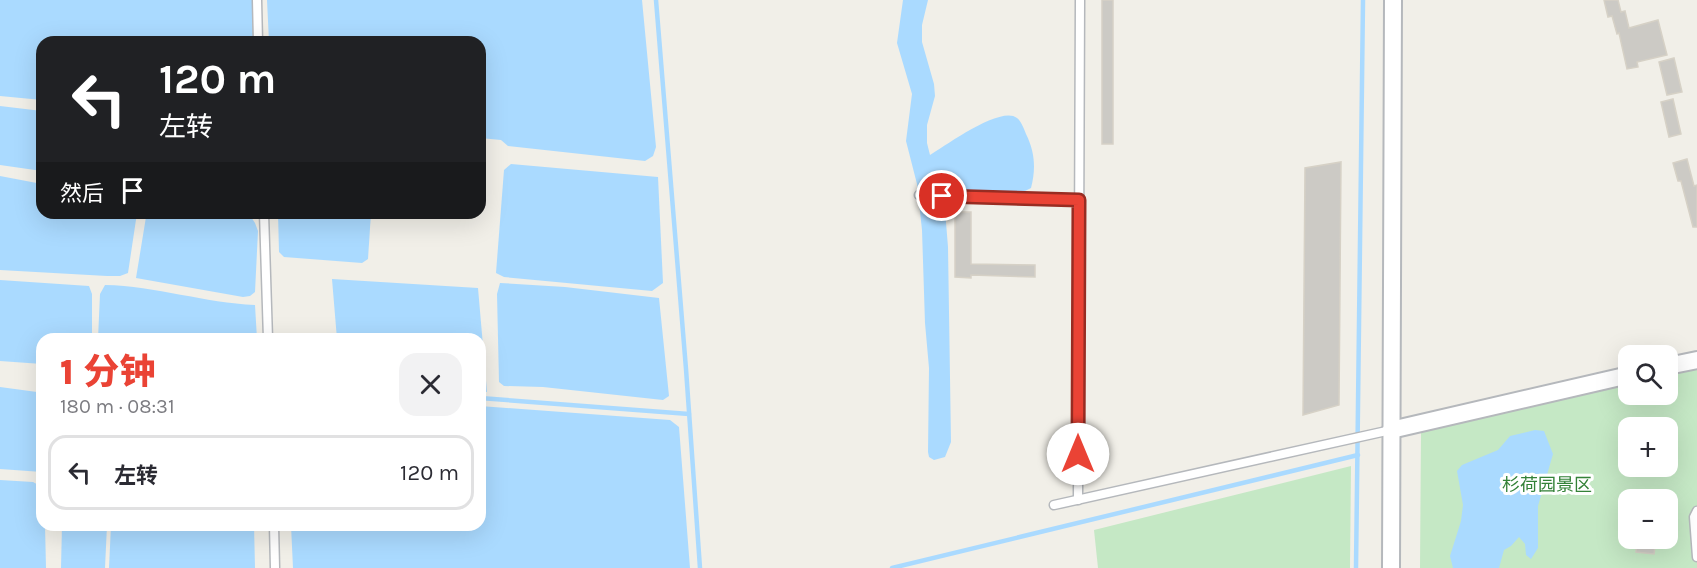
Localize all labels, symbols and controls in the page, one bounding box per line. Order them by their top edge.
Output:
text: 120 m [159,54,276,104]
icon: left [60,60,138,138]
text: 左转 [159,111,213,143]
pin [916,170,967,221]
icon: arrive [116,174,149,207]
icon: arrive [925,179,958,212]
text: 然后 [60,181,104,207]
map controls [1618,345,1678,549]
button: search [1618,345,1678,405]
text: 1 分钟 [60,351,156,393]
button: close [399,353,462,416]
text: 180 m · 08:31 [60,395,175,418]
button: + [1618,417,1678,477]
position arrow [1046,422,1110,486]
icon: left [63,456,96,489]
text: 120 m [400,460,459,486]
text: 左转 [114,463,158,489]
park label: 杉荷园景区 [1502,474,1592,496]
button: − [1618,489,1678,549]

